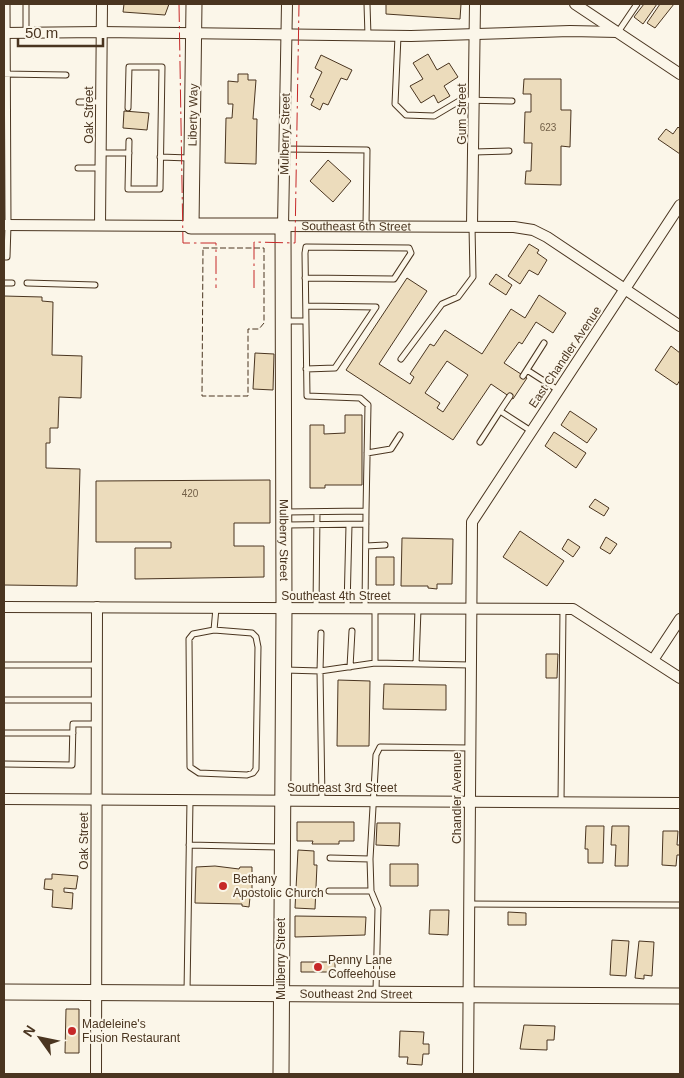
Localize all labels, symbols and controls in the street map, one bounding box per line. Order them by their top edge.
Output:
scale bar [18,15,102,47]
text: 50 m [25,24,58,41]
street label: Liberty Way [185,83,201,147]
street label: Gum Street [455,83,469,145]
street label: Oak Street [82,86,96,144]
street label: Mulberry Street [277,92,293,175]
house number: 623 [540,122,557,133]
street label: Southeast 6th Street [301,219,411,234]
street label: East Chandler Avenue [526,303,604,410]
house number: 420 [182,488,199,499]
street label: Mulberry Street [277,499,291,582]
street label: Southeast 4th Street [281,589,391,603]
street label: Chandler Avenue [450,752,464,844]
street label: Southeast 3rd Street [287,781,398,795]
street label: Oak Street [77,812,91,870]
place label: Bethany Apostolic Church [233,872,324,900]
marker: Bethany Apostolic Church [217,880,229,892]
street label: Mulberry Street [274,917,288,1000]
place label: Penny Lane Coffeehouse [328,953,396,981]
marker: Penny Lane Coffeehouse [312,961,324,973]
street label: Southeast 2nd Street [299,987,413,1001]
north arrow [15,1013,65,1063]
place label: Madeleine's Fusion Restaurant [82,1017,181,1045]
text: N [20,1022,39,1040]
marker: Madeleine's Fusion Restaurant [66,1025,78,1037]

